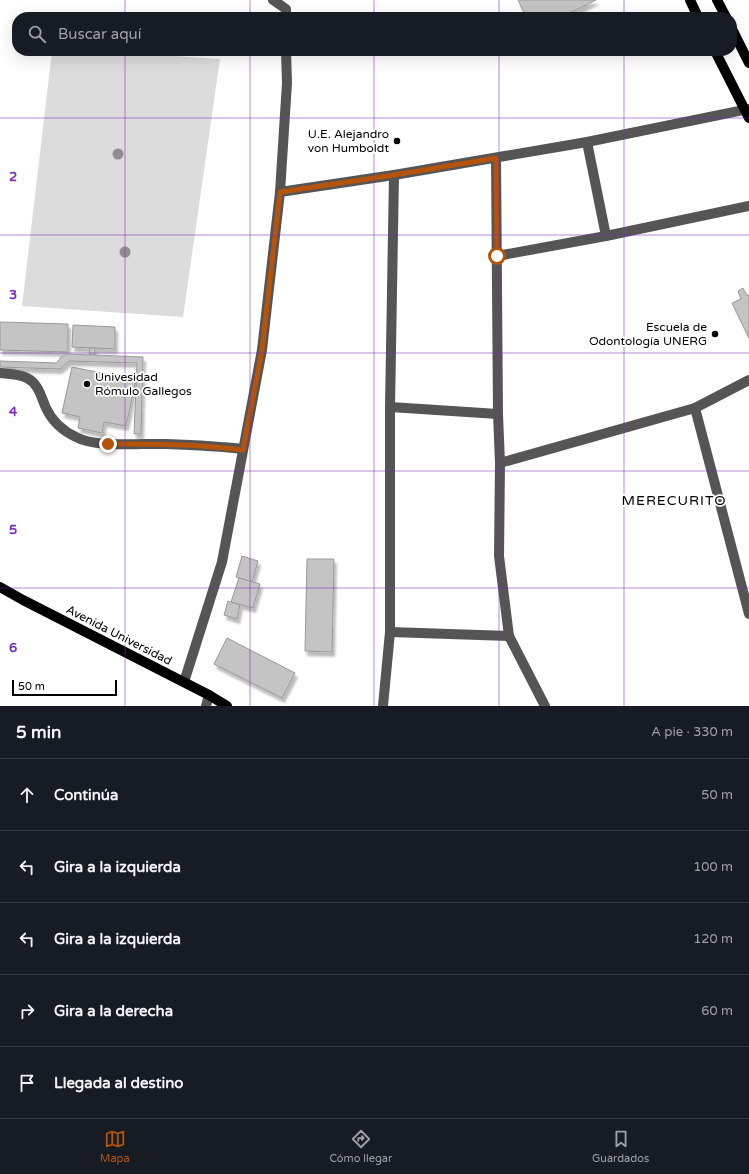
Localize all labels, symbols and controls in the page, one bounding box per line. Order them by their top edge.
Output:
search box [12,12,737,56]
icon: search [26,23,48,45]
text: Buscar aquí [58,25,141,43]
place label: U.E. Alejandro von Humboldt [308,127,389,155]
marker: U.E. Alejandro von Humboldt [392,136,402,146]
text: 2 [9,169,17,185]
route start [488,247,506,265]
text: 3 [9,287,17,303]
place label: Escuela de Odontología UNERG [589,320,707,348]
marker: Escuela de Odontología UNERG [710,329,720,339]
place label: Univesidad Rómulo Gallegos [95,370,192,398]
marker: Univesidad Rómulo Gallegos [82,379,92,389]
text: 4 [9,404,18,420]
route end [99,435,117,453]
district label: MERECURITO [621,492,727,509]
text: 5 [9,522,17,538]
street label: Avenida Universidad [64,602,174,668]
text: 6 [9,640,17,656]
scale bar [12,678,117,697]
text: 50 m [18,680,45,693]
text: 5 min [16,722,61,743]
text: A pie · 330 m [651,724,733,740]
icon: ahead [16,784,38,806]
text: Continúa [54,786,118,804]
text: 50 m [701,787,733,803]
icon: left [16,856,38,878]
text: Gira a la izquierda [54,858,181,876]
text: 100 m [693,859,733,875]
icon: left [16,928,38,950]
text: Gira a la izquierda [54,930,181,948]
text: 120 m [693,931,733,947]
icon: right [16,1000,38,1022]
text: Gira a la derecha [54,1002,173,1020]
text: 60 m [701,1003,733,1019]
icon: arrive [16,1072,38,1094]
text: Llegada al destino [54,1074,183,1092]
tab: Mapa [100,1128,130,1165]
tab: Cómo llegar [329,1128,392,1165]
tab: Guardados [592,1128,649,1165]

